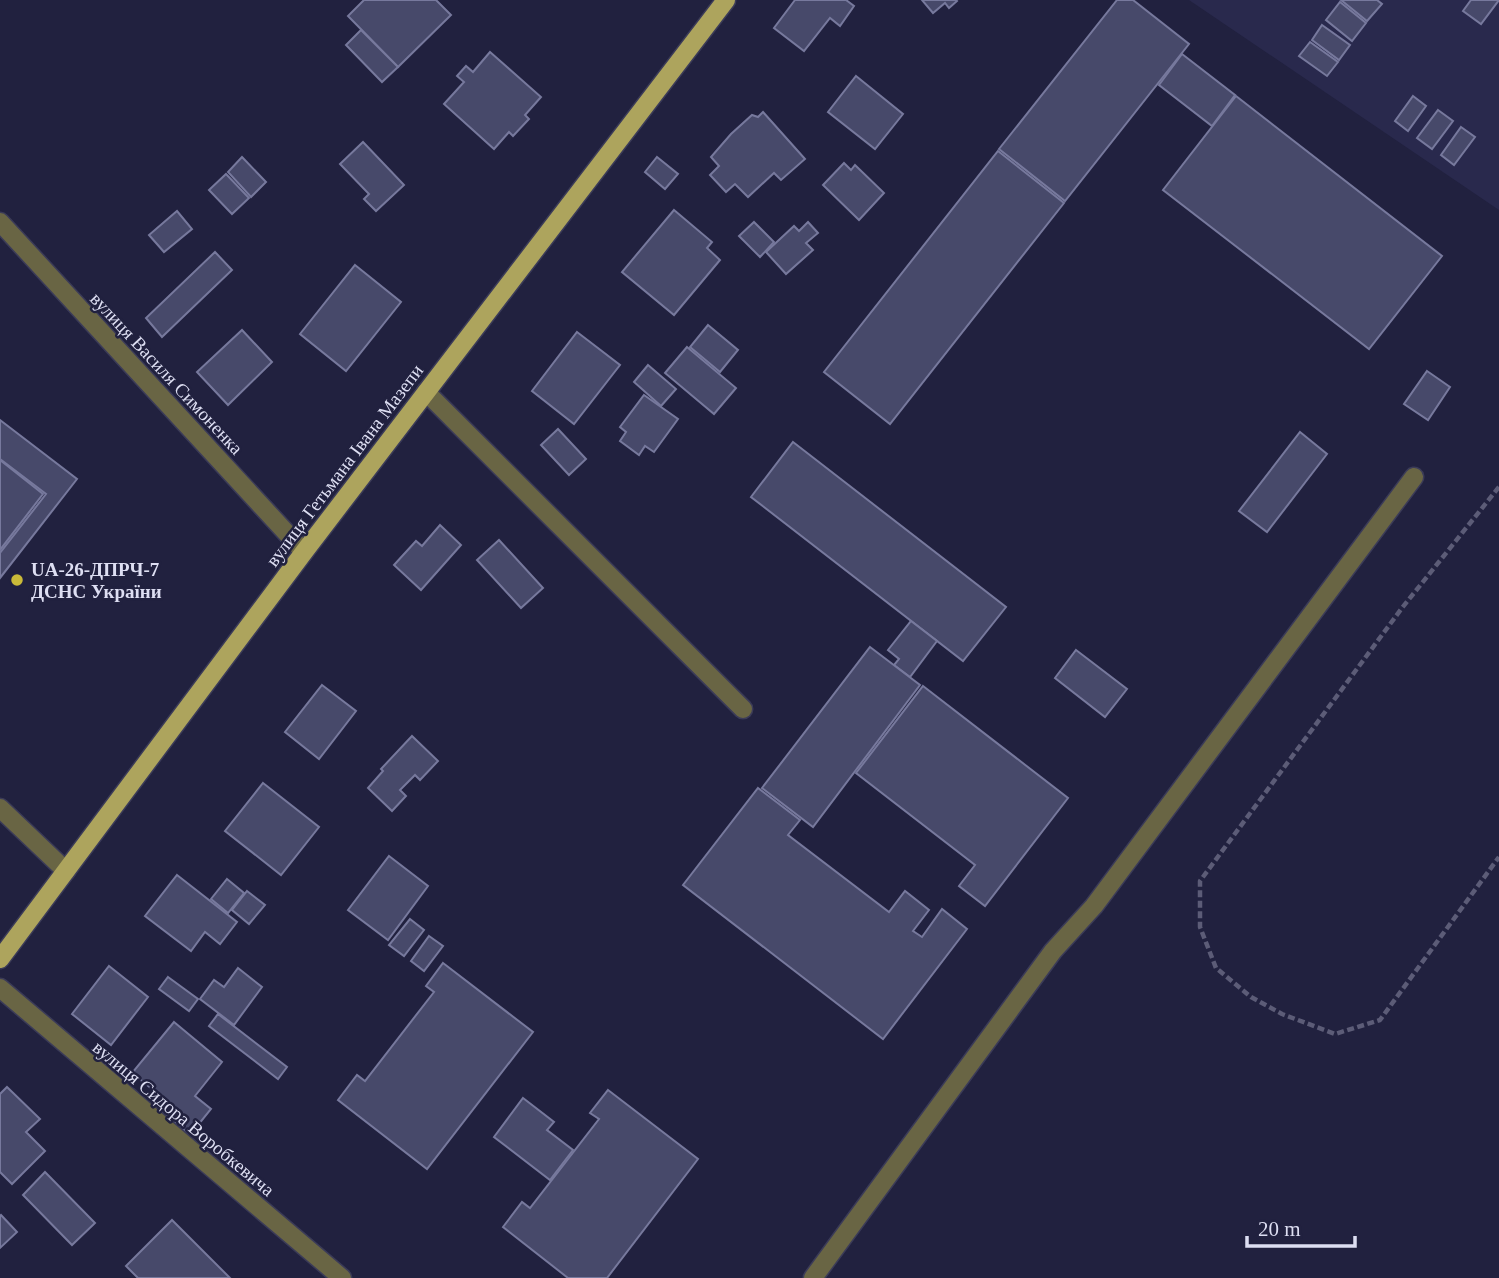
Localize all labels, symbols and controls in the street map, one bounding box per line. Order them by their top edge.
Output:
street label: вулиця Василя Симоненка [86,288,247,459]
street label: вулиця Гетьмана Івана Мазепи [262,360,427,570]
place label: UA-26-ДПРЧ-7 ДСНС України [31,559,162,602]
marker: UA-26-ДПРЧ-7 ДСНС України [9,572,25,588]
street label: вулиця Сидора Воробкевича [89,1036,279,1201]
scale bar [1247,1204,1356,1248]
text: 20 m [1258,1217,1301,1241]

